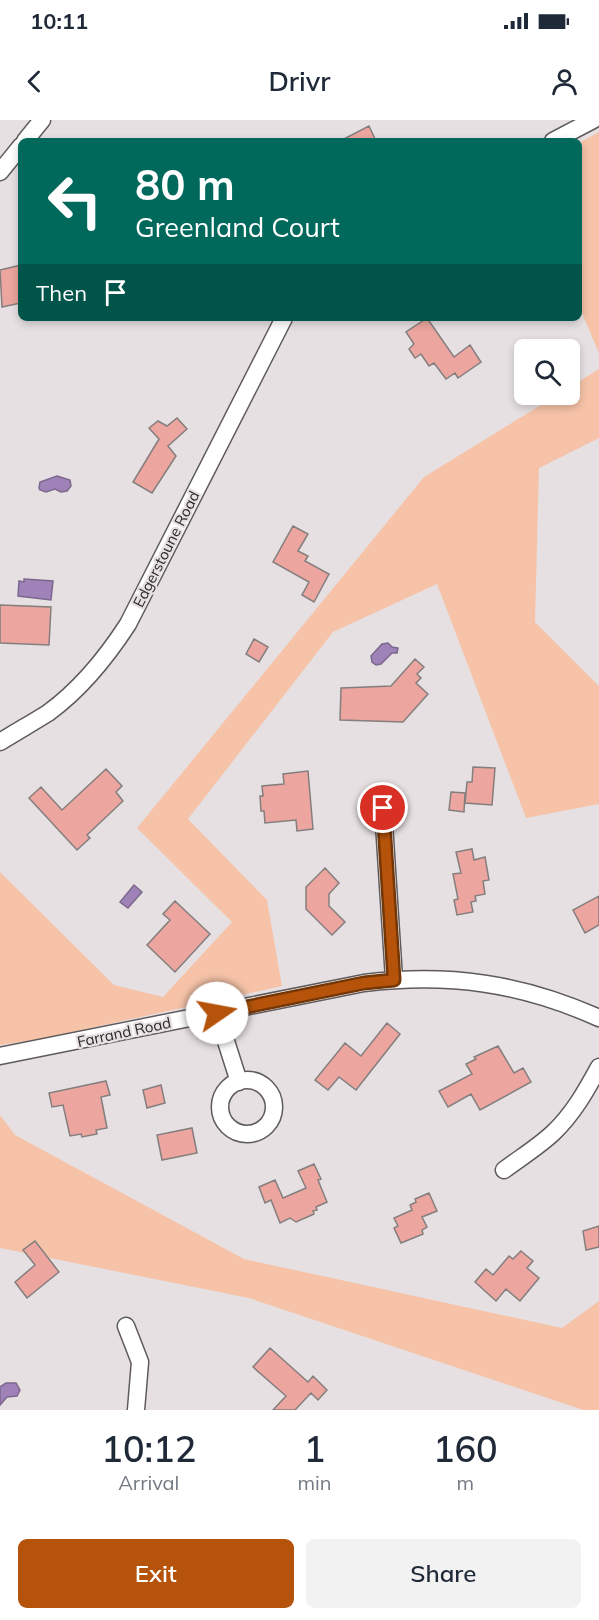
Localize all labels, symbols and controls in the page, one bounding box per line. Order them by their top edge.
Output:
text: 10:11 [30,7,88,35]
text: Drivr [269,64,330,98]
icon: back [18,65,51,98]
icon: person [548,65,581,98]
text: 80 m [135,158,235,211]
icon: left [36,162,114,240]
text: Greenland Court [135,210,340,244]
icon: arrive [99,276,132,309]
text: Then [36,279,87,307]
map controls [514,339,580,405]
button: search [514,339,580,405]
street label: Edgerstoune Road [129,488,203,610]
pin [357,782,408,833]
icon: arrive [366,791,399,824]
position arrow [185,981,249,1045]
street label: Farrand Road [75,1013,173,1051]
text: 10:12 [101,1426,196,1471]
text: 1 [304,1426,325,1471]
text: 160 [433,1426,498,1471]
text: Arrival [118,1470,179,1495]
text: min [298,1470,332,1495]
text: m [457,1470,474,1495]
button: Exit [18,1539,294,1608]
button: Share [306,1539,581,1608]

